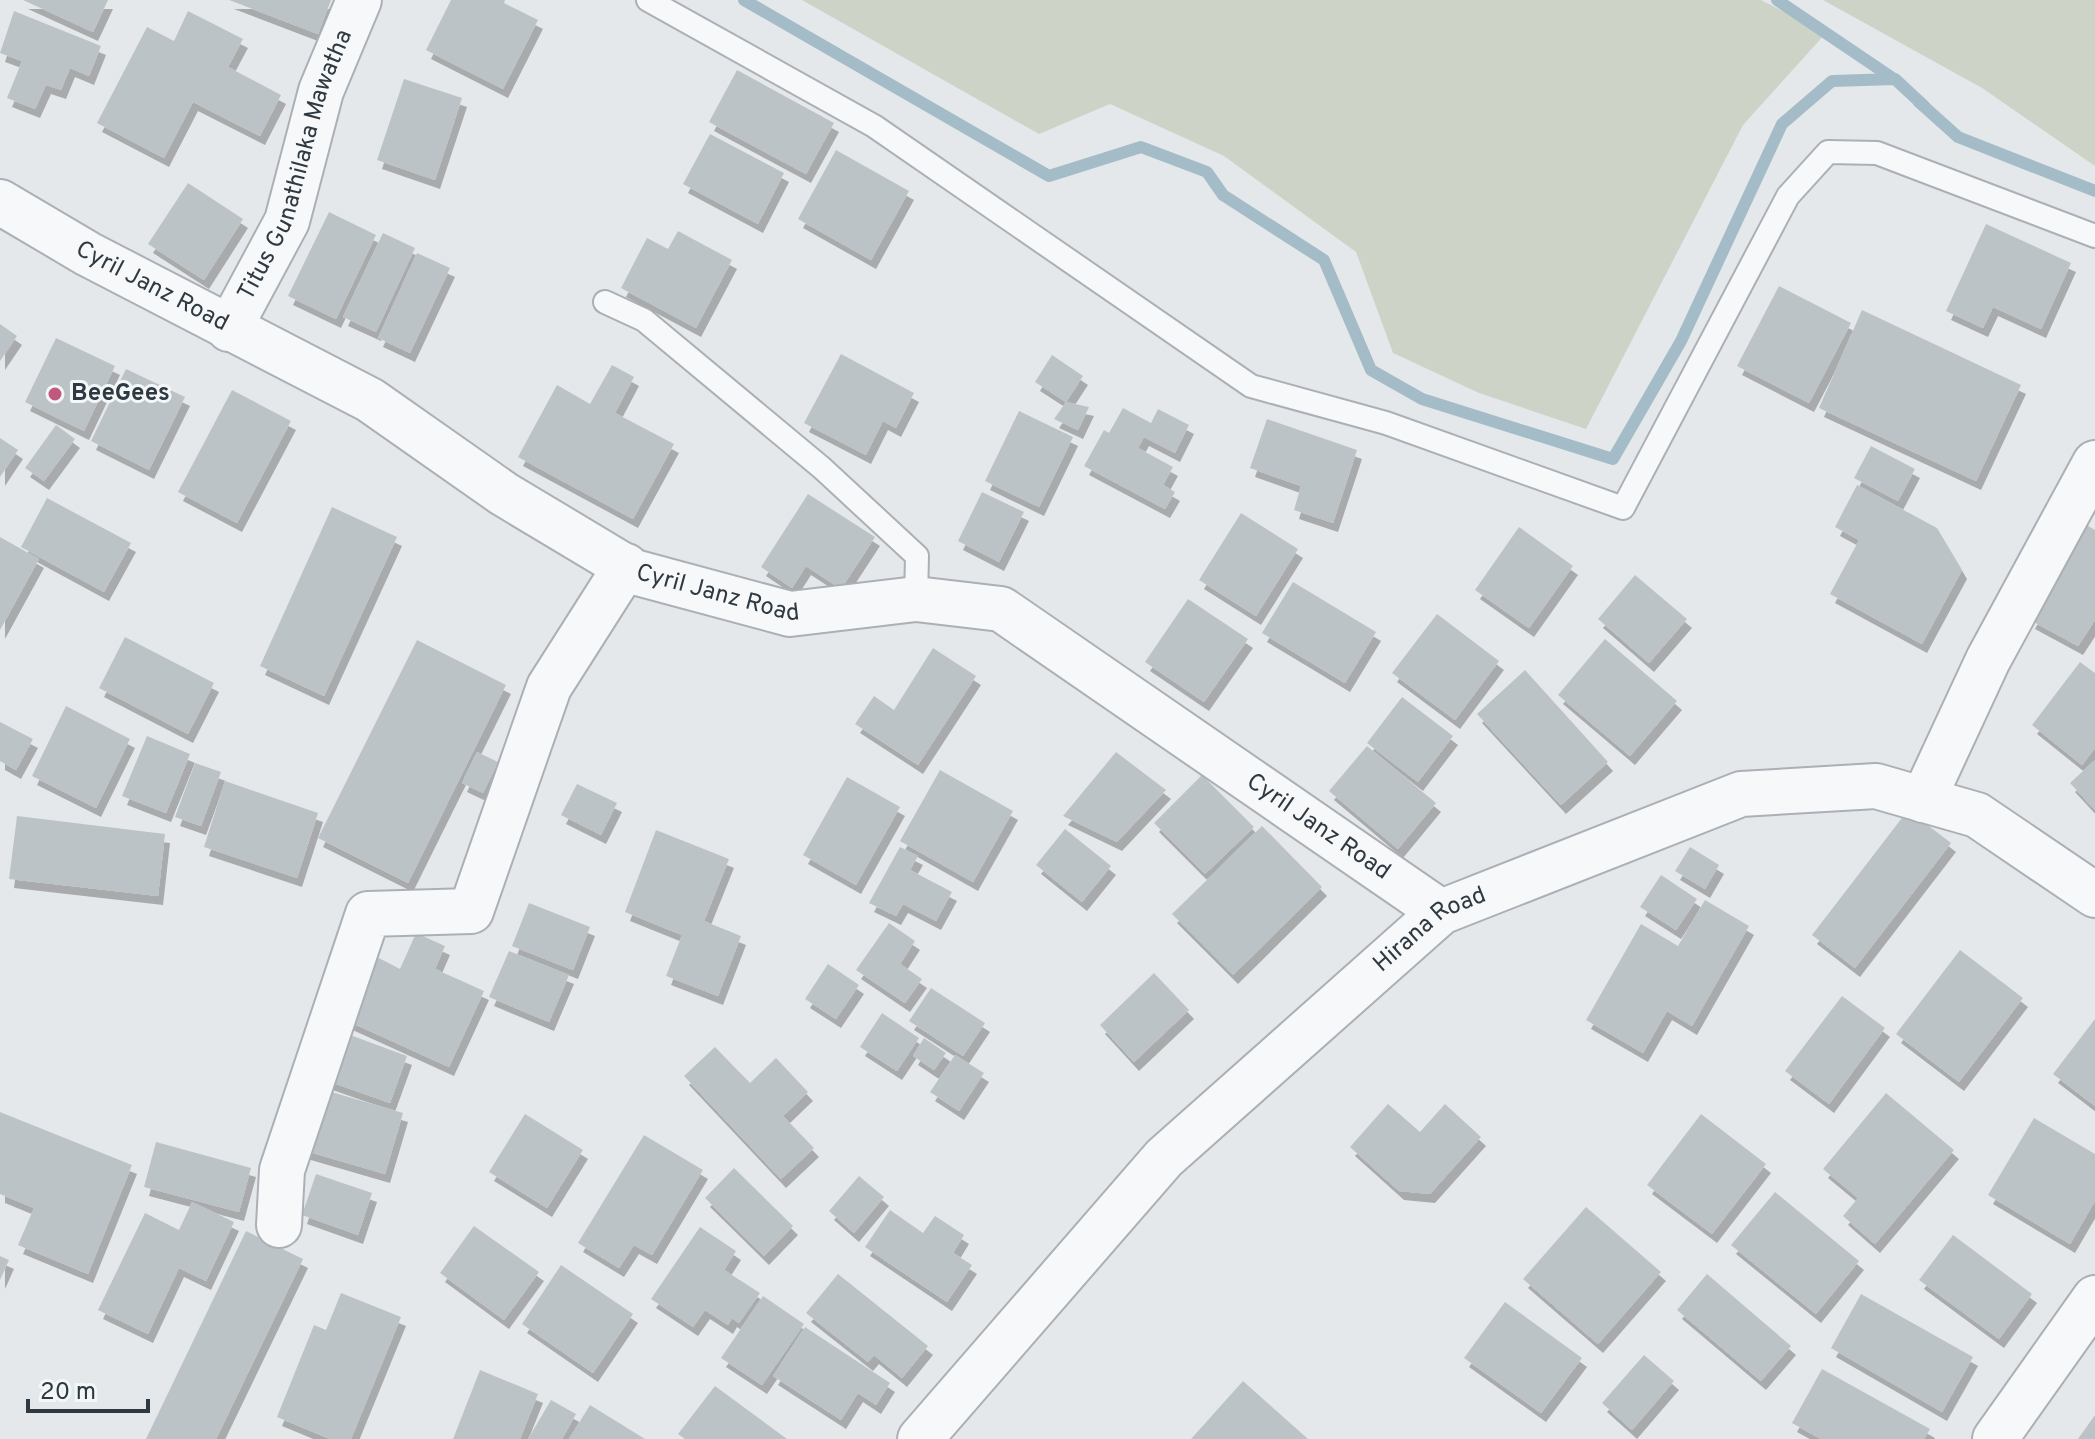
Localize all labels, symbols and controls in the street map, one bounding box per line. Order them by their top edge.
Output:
street label: Titus Gunathilaka Mawatha [232,25,360,306]
street label: Cyril Janz Road [70,235,233,339]
place label: BeeGees [71,379,170,409]
marker: BeeGees [46,385,64,403]
street label: Cyril Janz Road [633,558,801,629]
street label: Cyril Janz Road [1240,767,1396,887]
street label: Hirana Road [1368,881,1491,979]
scale bar [28,1363,148,1413]
text: 20 m [40,1378,96,1408]

